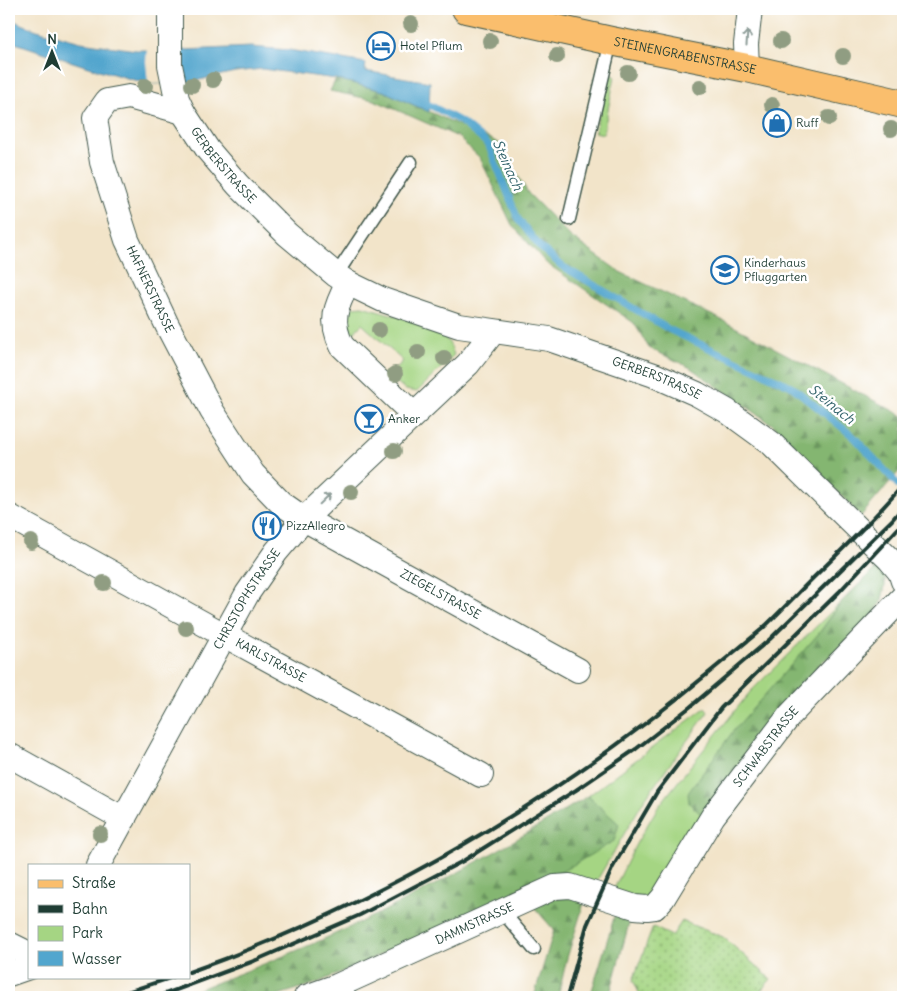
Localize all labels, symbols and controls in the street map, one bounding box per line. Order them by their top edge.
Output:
north arrow [28,28,78,78]
text: N [47,30,57,48]
hotel icon: Hotel Pflum [366,31,396,61]
one-way arrow [742,31,751,47]
street label: STEINENGRABENSTRASSE [613,34,758,77]
place label: Hotel Pflum [400,38,463,53]
shop icon: Ruff [762,108,792,138]
place label: Ruff [796,115,819,130]
street label: GERBERSTRASSE [188,124,260,206]
water label: Steinach [489,137,528,194]
street label: HAFNERSTRASSE [124,243,178,335]
school or university icon: Kinderhaus Pfluggarten [710,255,740,285]
place label: Kinderhaus Pfluggarten [744,255,807,284]
street label: GERBERSTRASSE [610,353,704,402]
water label: Steinach [805,380,859,429]
bar icon: Anker [354,404,384,434]
place label: Anker [388,411,420,426]
one-way arrow [319,493,331,505]
restaurant icon: PizzAllegro [252,511,282,541]
place label: PizzAllegro [286,518,345,533]
street label: CHRISTOPHSTRASSE [210,545,283,652]
street label: ZIEGELSTRASSE [398,565,484,622]
street label: KARLSTRASSE [233,635,309,685]
street label: SCHWABSTRASSE [730,703,801,790]
legend [28,864,190,978]
text: Straße [72,873,116,892]
text: Bahn [72,899,108,918]
street label: DAMMSTRASSE [433,899,516,947]
text: Park [72,923,103,942]
text: Wasser [72,949,122,968]

